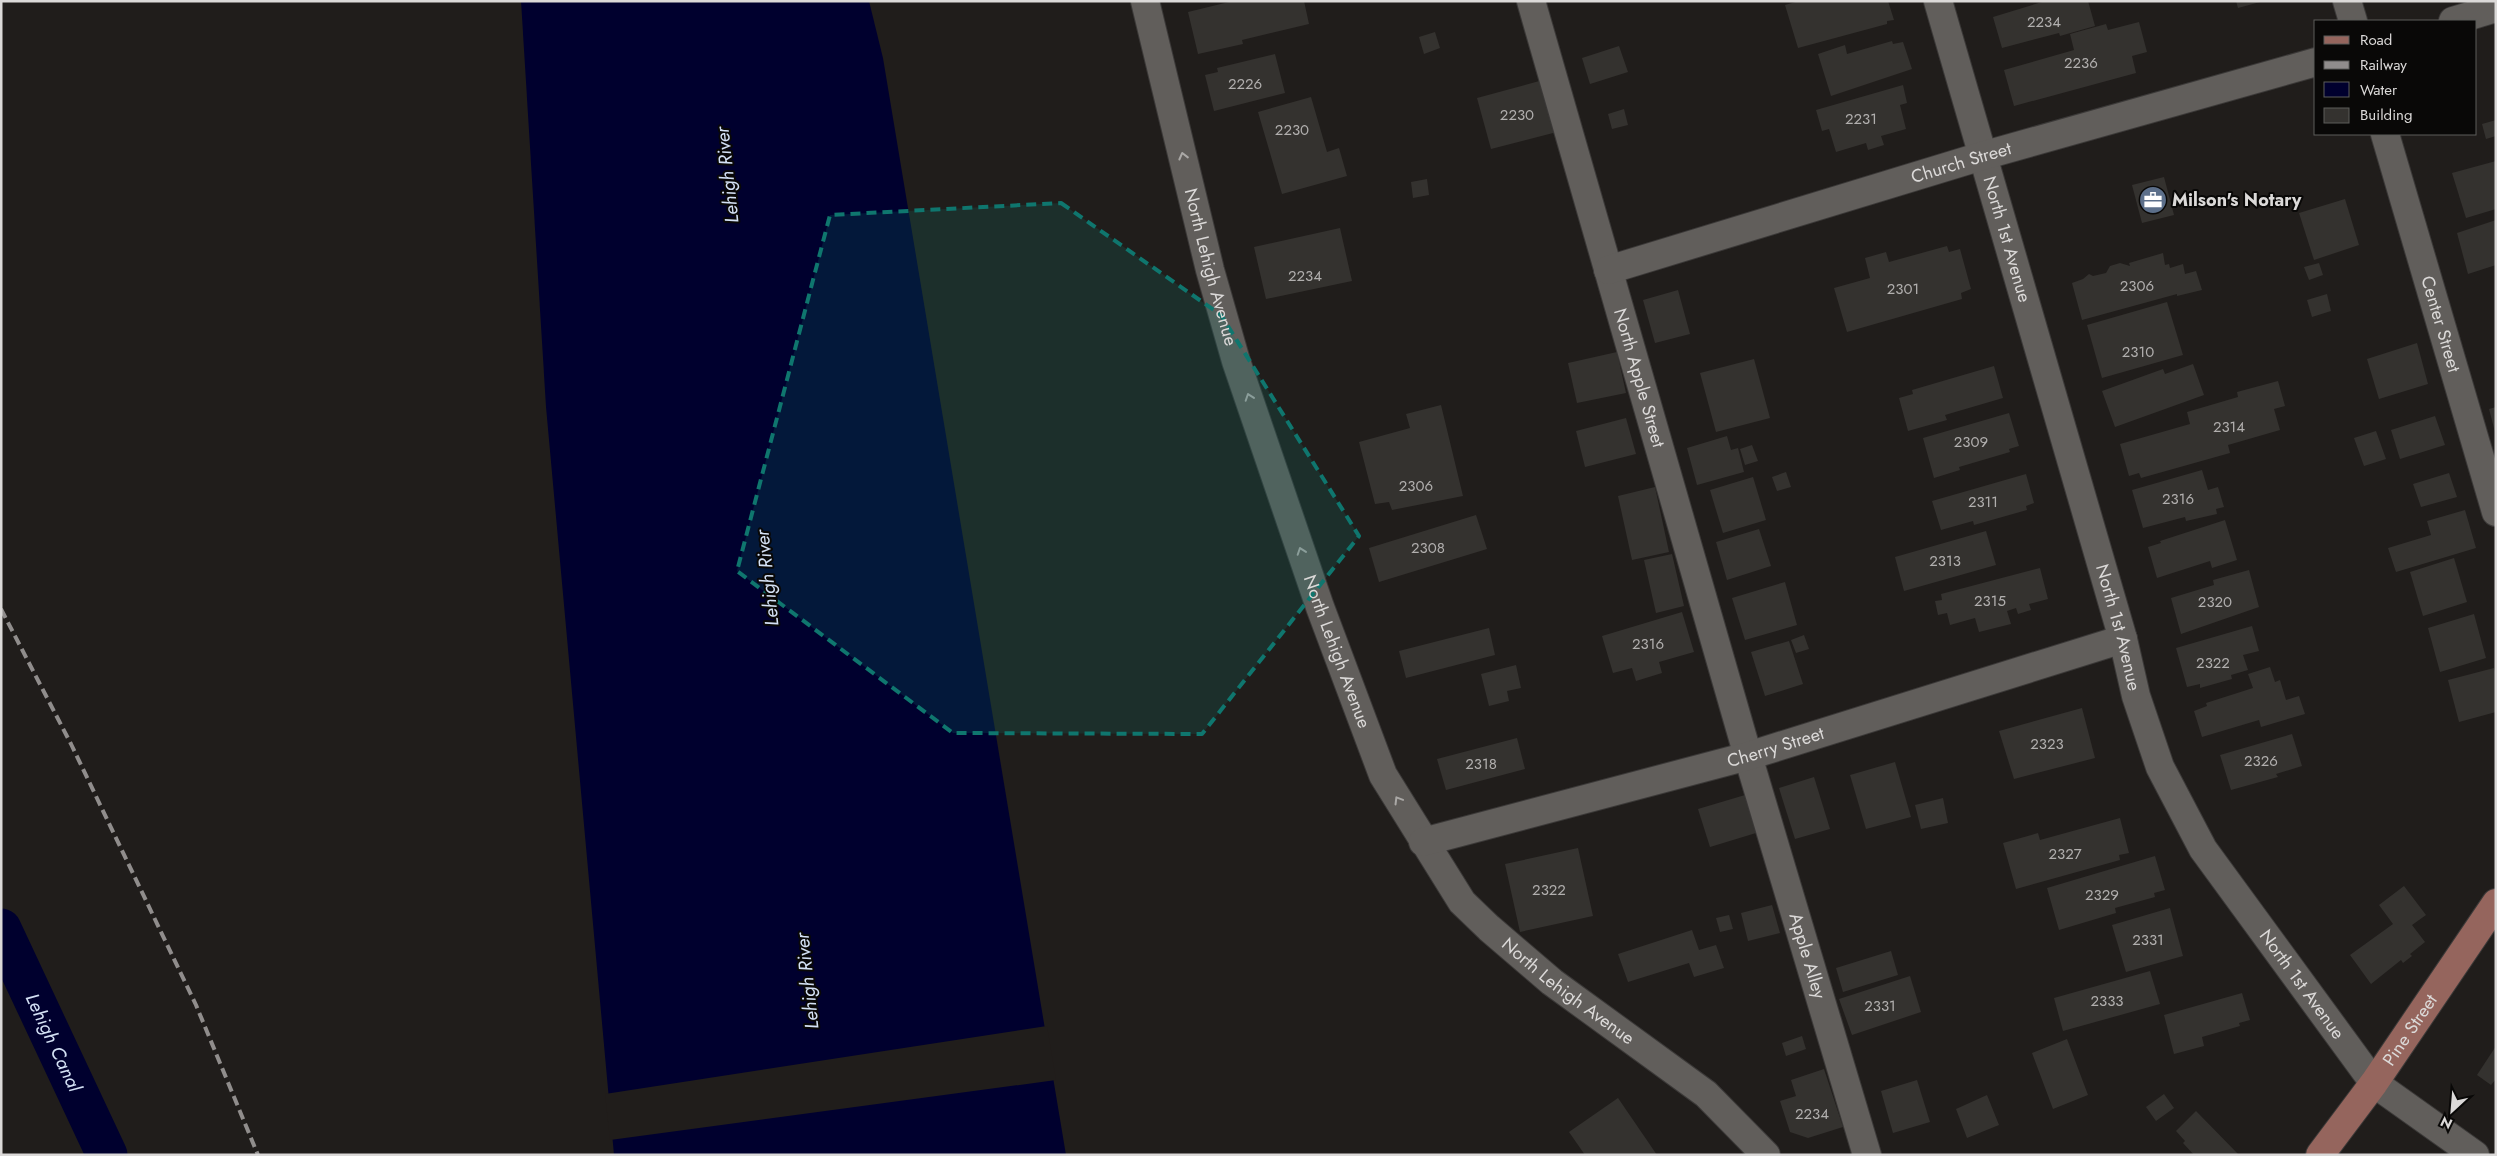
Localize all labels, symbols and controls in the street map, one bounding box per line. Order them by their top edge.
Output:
house number: 2234 [2027,11,2061,33]
legend [2314,20,2477,135]
text: Road [2360,29,2392,51]
house number: 2236 [2064,52,2098,74]
text: Railway [2360,54,2407,76]
house number: 2226 [1228,73,1262,95]
text: Water [2360,79,2398,101]
house number: 2230 [1500,104,1534,126]
text: Building [2360,104,2412,126]
house number: 2231 [1845,108,1877,130]
house number: 2230 [1275,119,1309,141]
water label: Lehigh River [708,124,745,225]
street label: Church Street [1908,135,2015,190]
one-way arrow [1178,152,1189,161]
street label: North 1st Avenue [1976,173,2038,305]
office icon: Milson's Notary [2138,185,2168,215]
street label: North Lehigh Avenue [1178,186,1244,349]
place label: Milson's Notary [2172,187,2302,213]
house number: 2234 [1288,265,1322,287]
street label: Center Street [2414,273,2467,376]
house number: 2306 [2120,275,2154,297]
house number: 2301 [1887,278,1919,300]
street label: North Apple Street [1607,305,1672,451]
house number: 2310 [2122,341,2154,363]
one-way arrow [1244,394,1254,402]
house number: 2314 [2213,416,2245,438]
house number: 2309 [1954,431,1988,453]
house number: 2306 [1399,475,1433,497]
house number: 2316 [2162,488,2194,510]
house number: 2311 [1968,491,1998,513]
water label: Lehigh River [748,527,785,628]
house number: 2308 [1411,537,1445,559]
one-way arrow [1297,548,1307,556]
house number: 2313 [1929,550,1961,572]
street label: North 1st Avenue [2089,561,2147,693]
street label: North Lehigh Avenue [1297,571,1377,732]
house number: 2315 [1974,590,2006,612]
house number: 2320 [2198,591,2232,613]
house number: 2316 [1632,633,1664,655]
house number: 2322 [2196,652,2230,674]
street label: Cherry Street [1724,720,1828,774]
house number: 2323 [2030,733,2064,755]
house number: 2326 [2244,750,2278,772]
house number: 2318 [1465,753,1497,775]
one-way arrow [1395,796,1405,805]
house number: 2327 [2048,843,2082,865]
house number: 2322 [1532,879,1566,901]
house number: 2329 [2085,884,2119,906]
street label: Apple Alley [1782,910,1833,1002]
street label: North 1st Avenue [2253,924,2351,1045]
house number: 2331 [2132,929,2164,951]
water label: Lehigh River [788,930,825,1031]
street label: North Lehigh Avenue [1496,931,1640,1051]
street label: Pine Street [2376,988,2444,1071]
water label: Lehigh Canal [19,989,89,1096]
house number: 2333 [2090,990,2124,1012]
house number: 2331 [1864,995,1896,1017]
north arrow [2427,1086,2477,1136]
house number: 2234 [1795,1103,1829,1125]
text: N [2437,1111,2456,1134]

